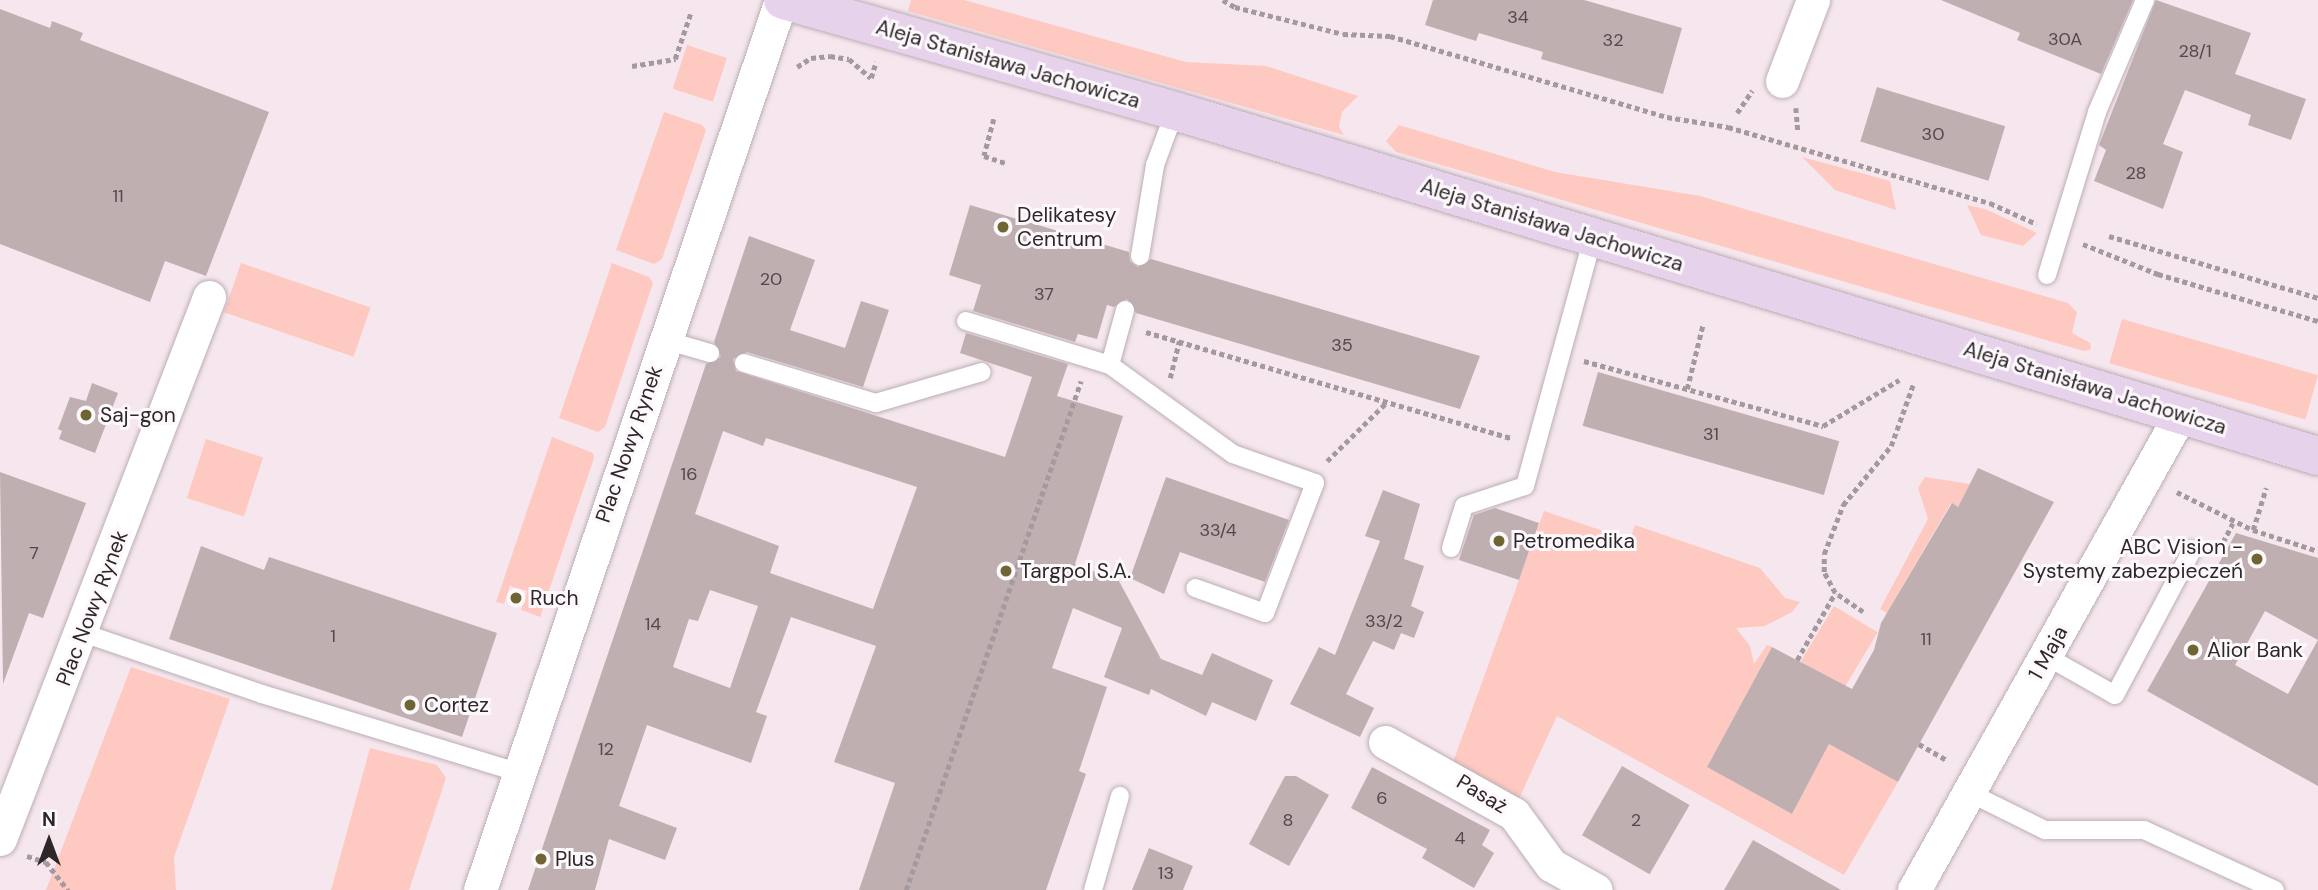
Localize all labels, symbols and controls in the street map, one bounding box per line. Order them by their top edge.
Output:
house number: 34 [1507,6,1529,28]
street label: Aleja Stanisława Jachowicza [873,14,1143,114]
house number: 30A [2048,28,2082,50]
house number: 32 [1602,29,1624,51]
house number: 28/1 [2178,40,2212,62]
house number: 30 [1922,123,1944,145]
house number: 28 [2125,162,2147,184]
street label: Aleja Stanisława Jachowicza [1418,173,1686,277]
house number: 11 [112,185,124,207]
place label: Delikatesy Centrum [1017,202,1116,252]
marker: Delikatesy Centrum [995,219,1011,235]
house number: 20 [760,268,782,290]
house number: 37 [1034,283,1054,305]
house number: 35 [1331,334,1353,356]
street label: Aleja Stanisława Jachowicza [1961,336,2229,440]
street label: Plac Nowy Rynek [590,362,668,526]
place label: Saj-gon [100,402,176,428]
marker: Saj-gon [78,407,94,423]
house number: 31 [1703,423,1719,445]
house number: 16 [681,463,697,485]
house number: 33/4 [1199,519,1237,541]
street label: Plac Nowy Rynek [51,527,133,689]
place label: Petromedika [1513,528,1635,554]
marker: Petromedika [1491,533,1507,549]
place label: ABC Vision - Systemy zabezpieczeń [2023,534,2243,584]
house number: 7 [29,542,39,564]
marker: ABC Vision - Systemy zabezpieczeń [2249,551,2265,567]
place label: Targpol S.A. [1020,558,1131,584]
marker: Targpol S.A. [998,563,1014,579]
place label: Ruch [530,585,579,611]
marker: Ruch [508,590,524,606]
house number: 33/2 [1365,610,1403,632]
house number: 14 [645,613,661,635]
street label: 1 Maja [2023,622,2073,684]
house number: 1 [330,625,336,647]
house number: 11 [1920,628,1932,650]
place label: Alior Bank [2207,637,2303,663]
marker: Alior Bank [2185,642,2201,658]
place label: Cortez [424,692,489,718]
marker: Cortez [402,697,418,713]
house number: 12 [598,738,614,760]
street label: Pasaż [1452,769,1512,819]
house number: 6 [1376,787,1388,809]
north arrow [14,806,84,876]
text: N [42,807,56,832]
house number: 8 [1283,809,1293,831]
house number: 2 [1631,809,1641,831]
house number: 4 [1455,827,1465,849]
place label: Plus [555,846,594,872]
marker: Plus [533,851,549,867]
house number: 13 [1158,862,1174,884]

